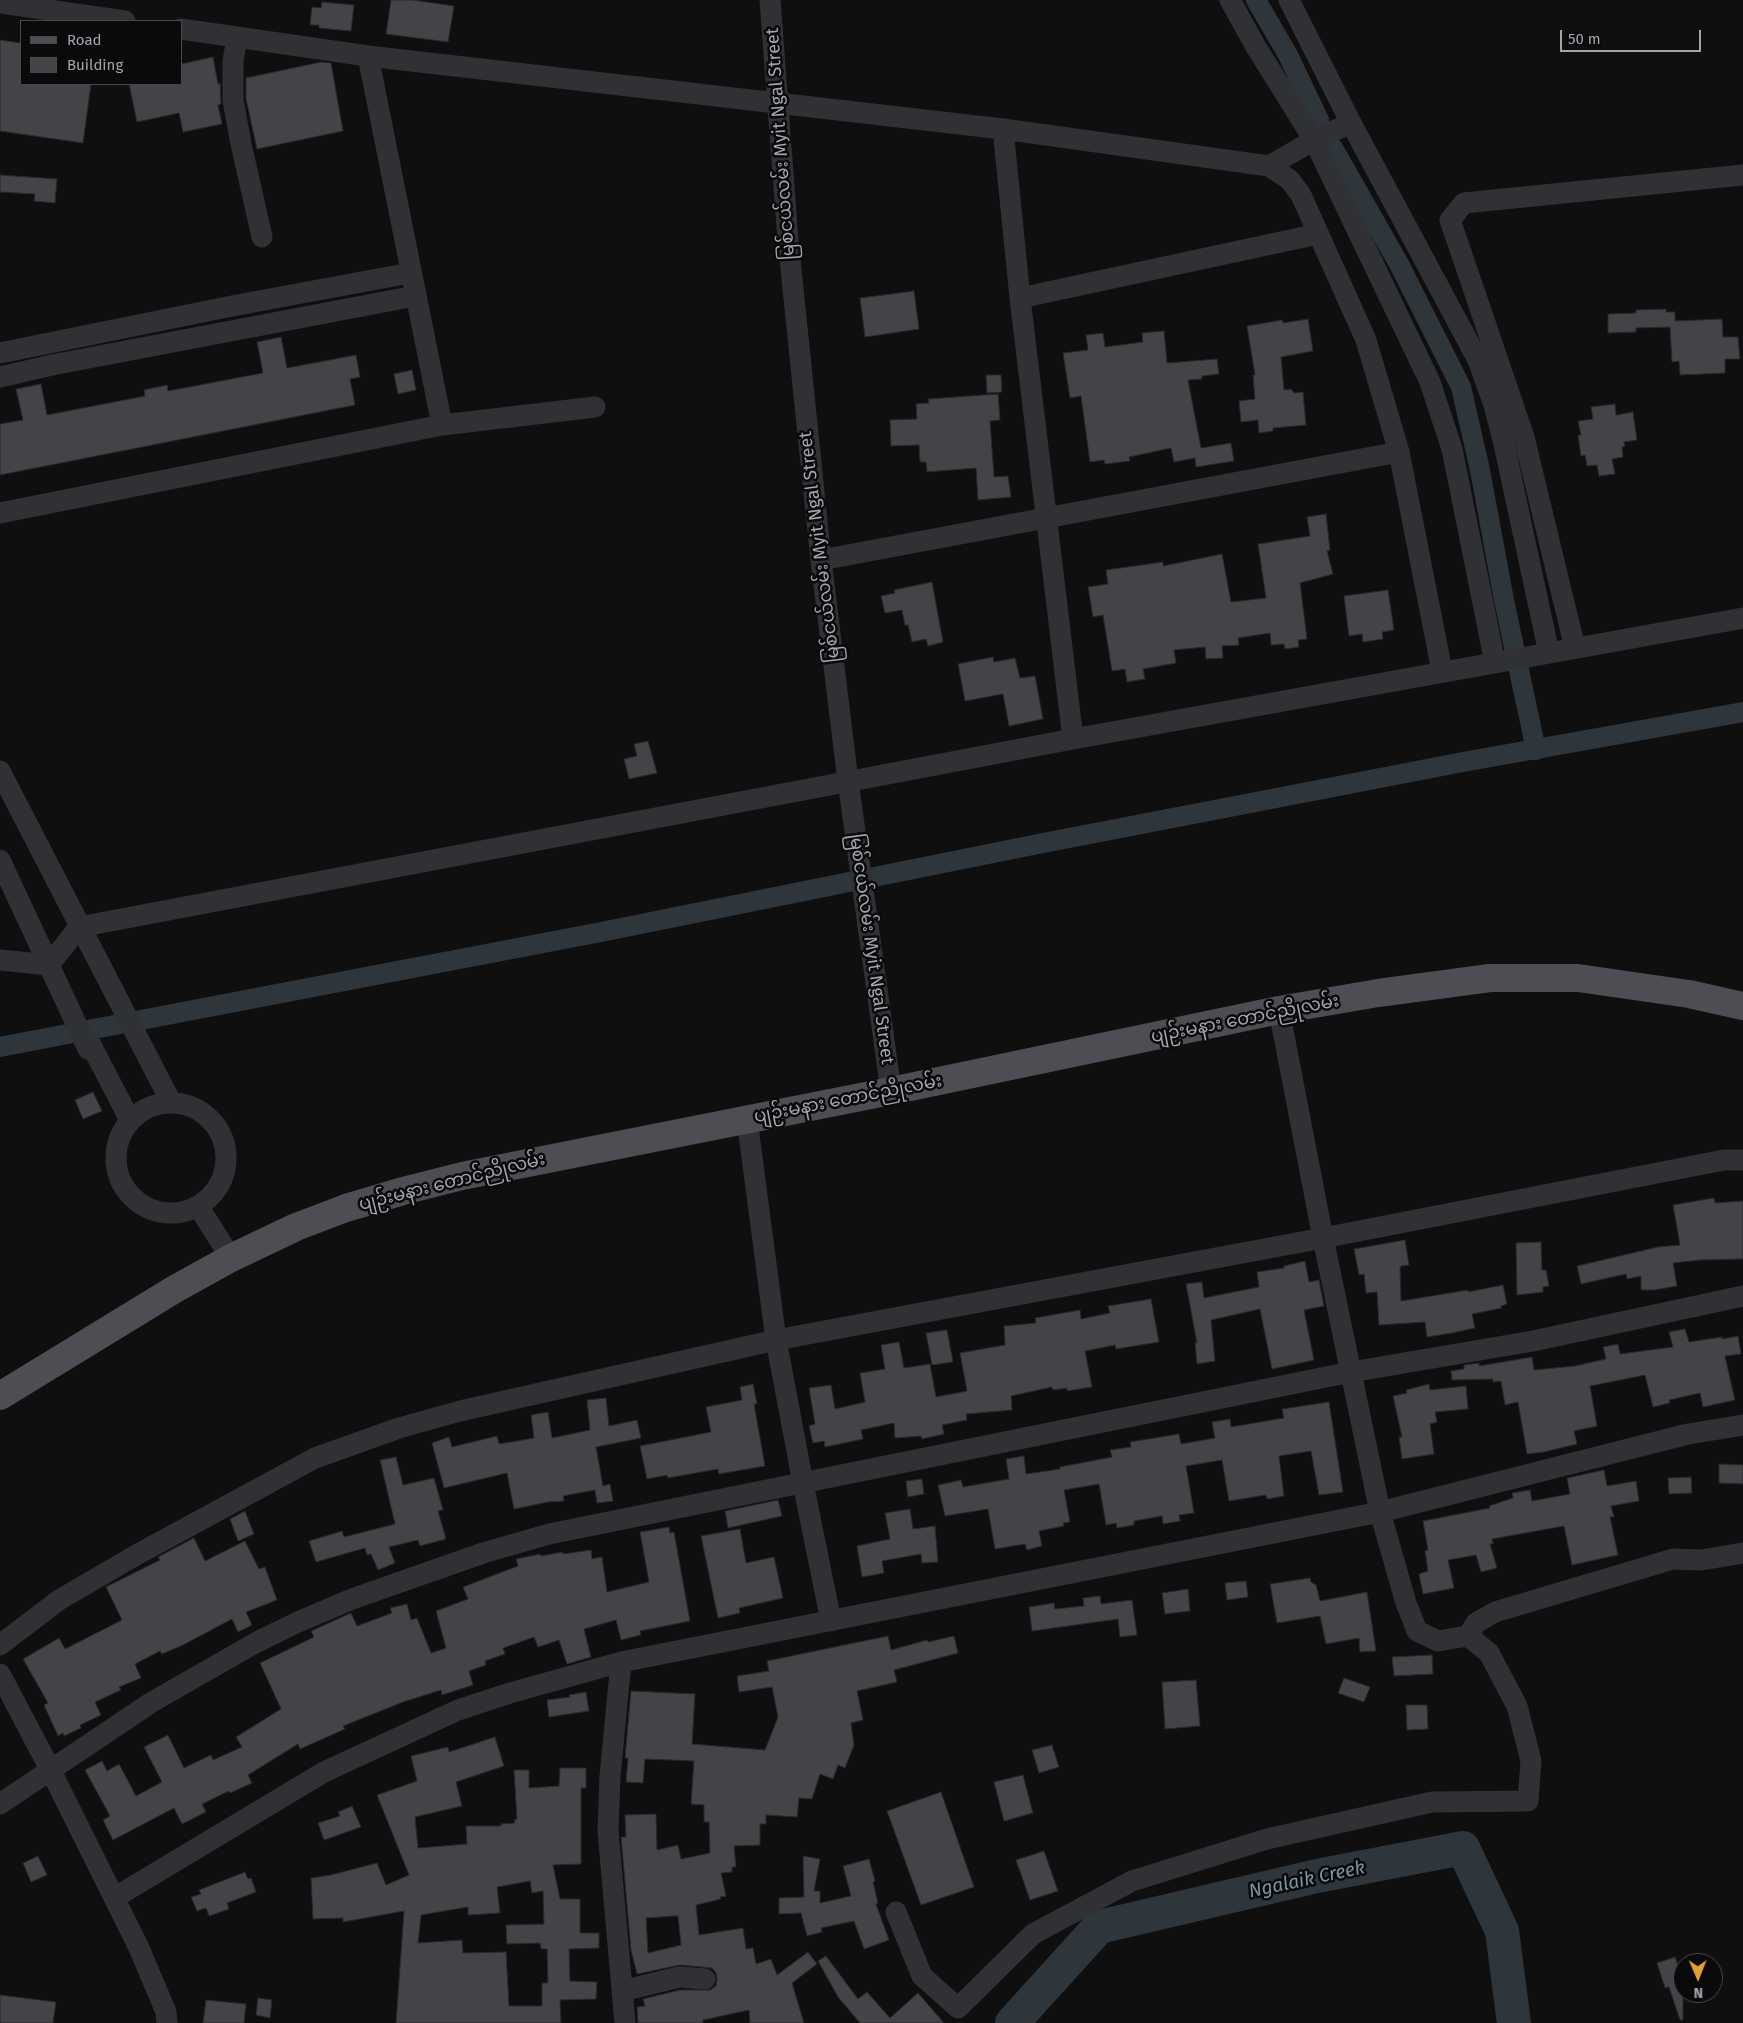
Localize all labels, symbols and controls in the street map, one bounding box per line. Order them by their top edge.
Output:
legend [20,20,182,85]
scale bar [1563,20,1704,52]
street label: မြစ်ငယ်လမ်း Myit Ngal Street [762,27,800,261]
text: 50 m [1568,30,1601,48]
text: Road [67,31,102,49]
text: Building [67,56,123,74]
street label: မြစ်ငယ်လမ်း Myit Ngal Street [795,430,845,664]
street label: မြစ်ငယ်လမ်း Myit Ngal Street [844,832,898,1066]
street label: ပျဉ်းမနား တောင်ညိုလမ်း [1149,990,1341,1048]
street label: ပျဉ်းမနား တောင်ညိုလမ်း [752,1070,944,1128]
street label: ပျဉ်းမနား တောင်ညိုလမ်း [357,1148,547,1216]
water label: Ngalaik Creek [1247,1857,1367,1903]
north arrow [1673,1953,1723,2003]
text: N [1693,1984,1703,2001]

